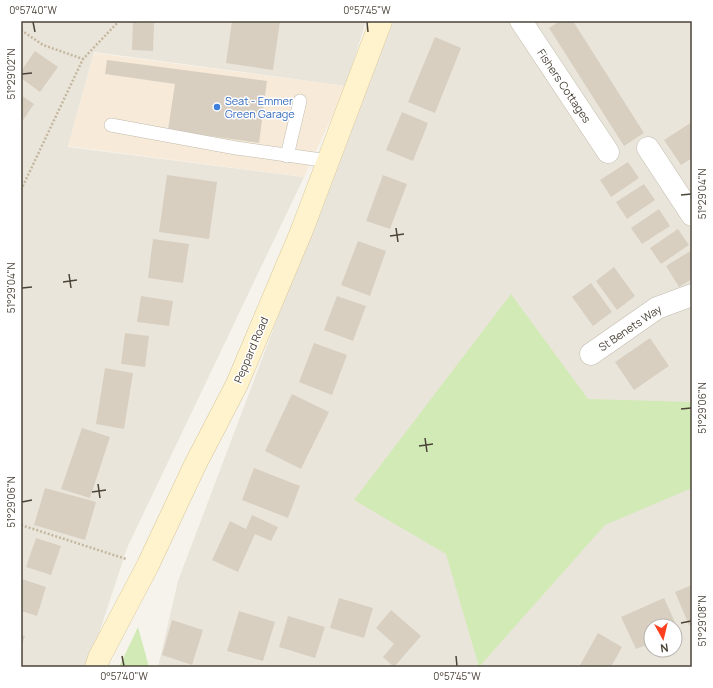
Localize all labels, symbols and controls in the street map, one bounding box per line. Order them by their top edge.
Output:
text: 0°57'40"W [9,3,57,17]
text: 0°57'45"W [343,3,391,17]
street label: Fishers Cottages [534,46,595,126]
text: 51°29'02"N [4,48,18,99]
place label: Seat - Emmer Green Garage [225,93,295,121]
marker: Seat - Emmer Green Garage [212,102,222,112]
text: 51°29'04"N [695,169,709,219]
text: 51°29'04"N [4,263,18,313]
street label: St Benets Way [595,301,664,354]
street label: Peppard Road [230,314,271,385]
text: 51°29'06"N [695,382,709,434]
text: 51°29'06"N [4,476,18,528]
text: 51°29'08"N [695,595,709,646]
north arrow [643,618,683,658]
text: N [659,640,669,656]
text: 0°57'40"W [100,669,148,683]
text: 0°57'45"W [433,669,481,683]

